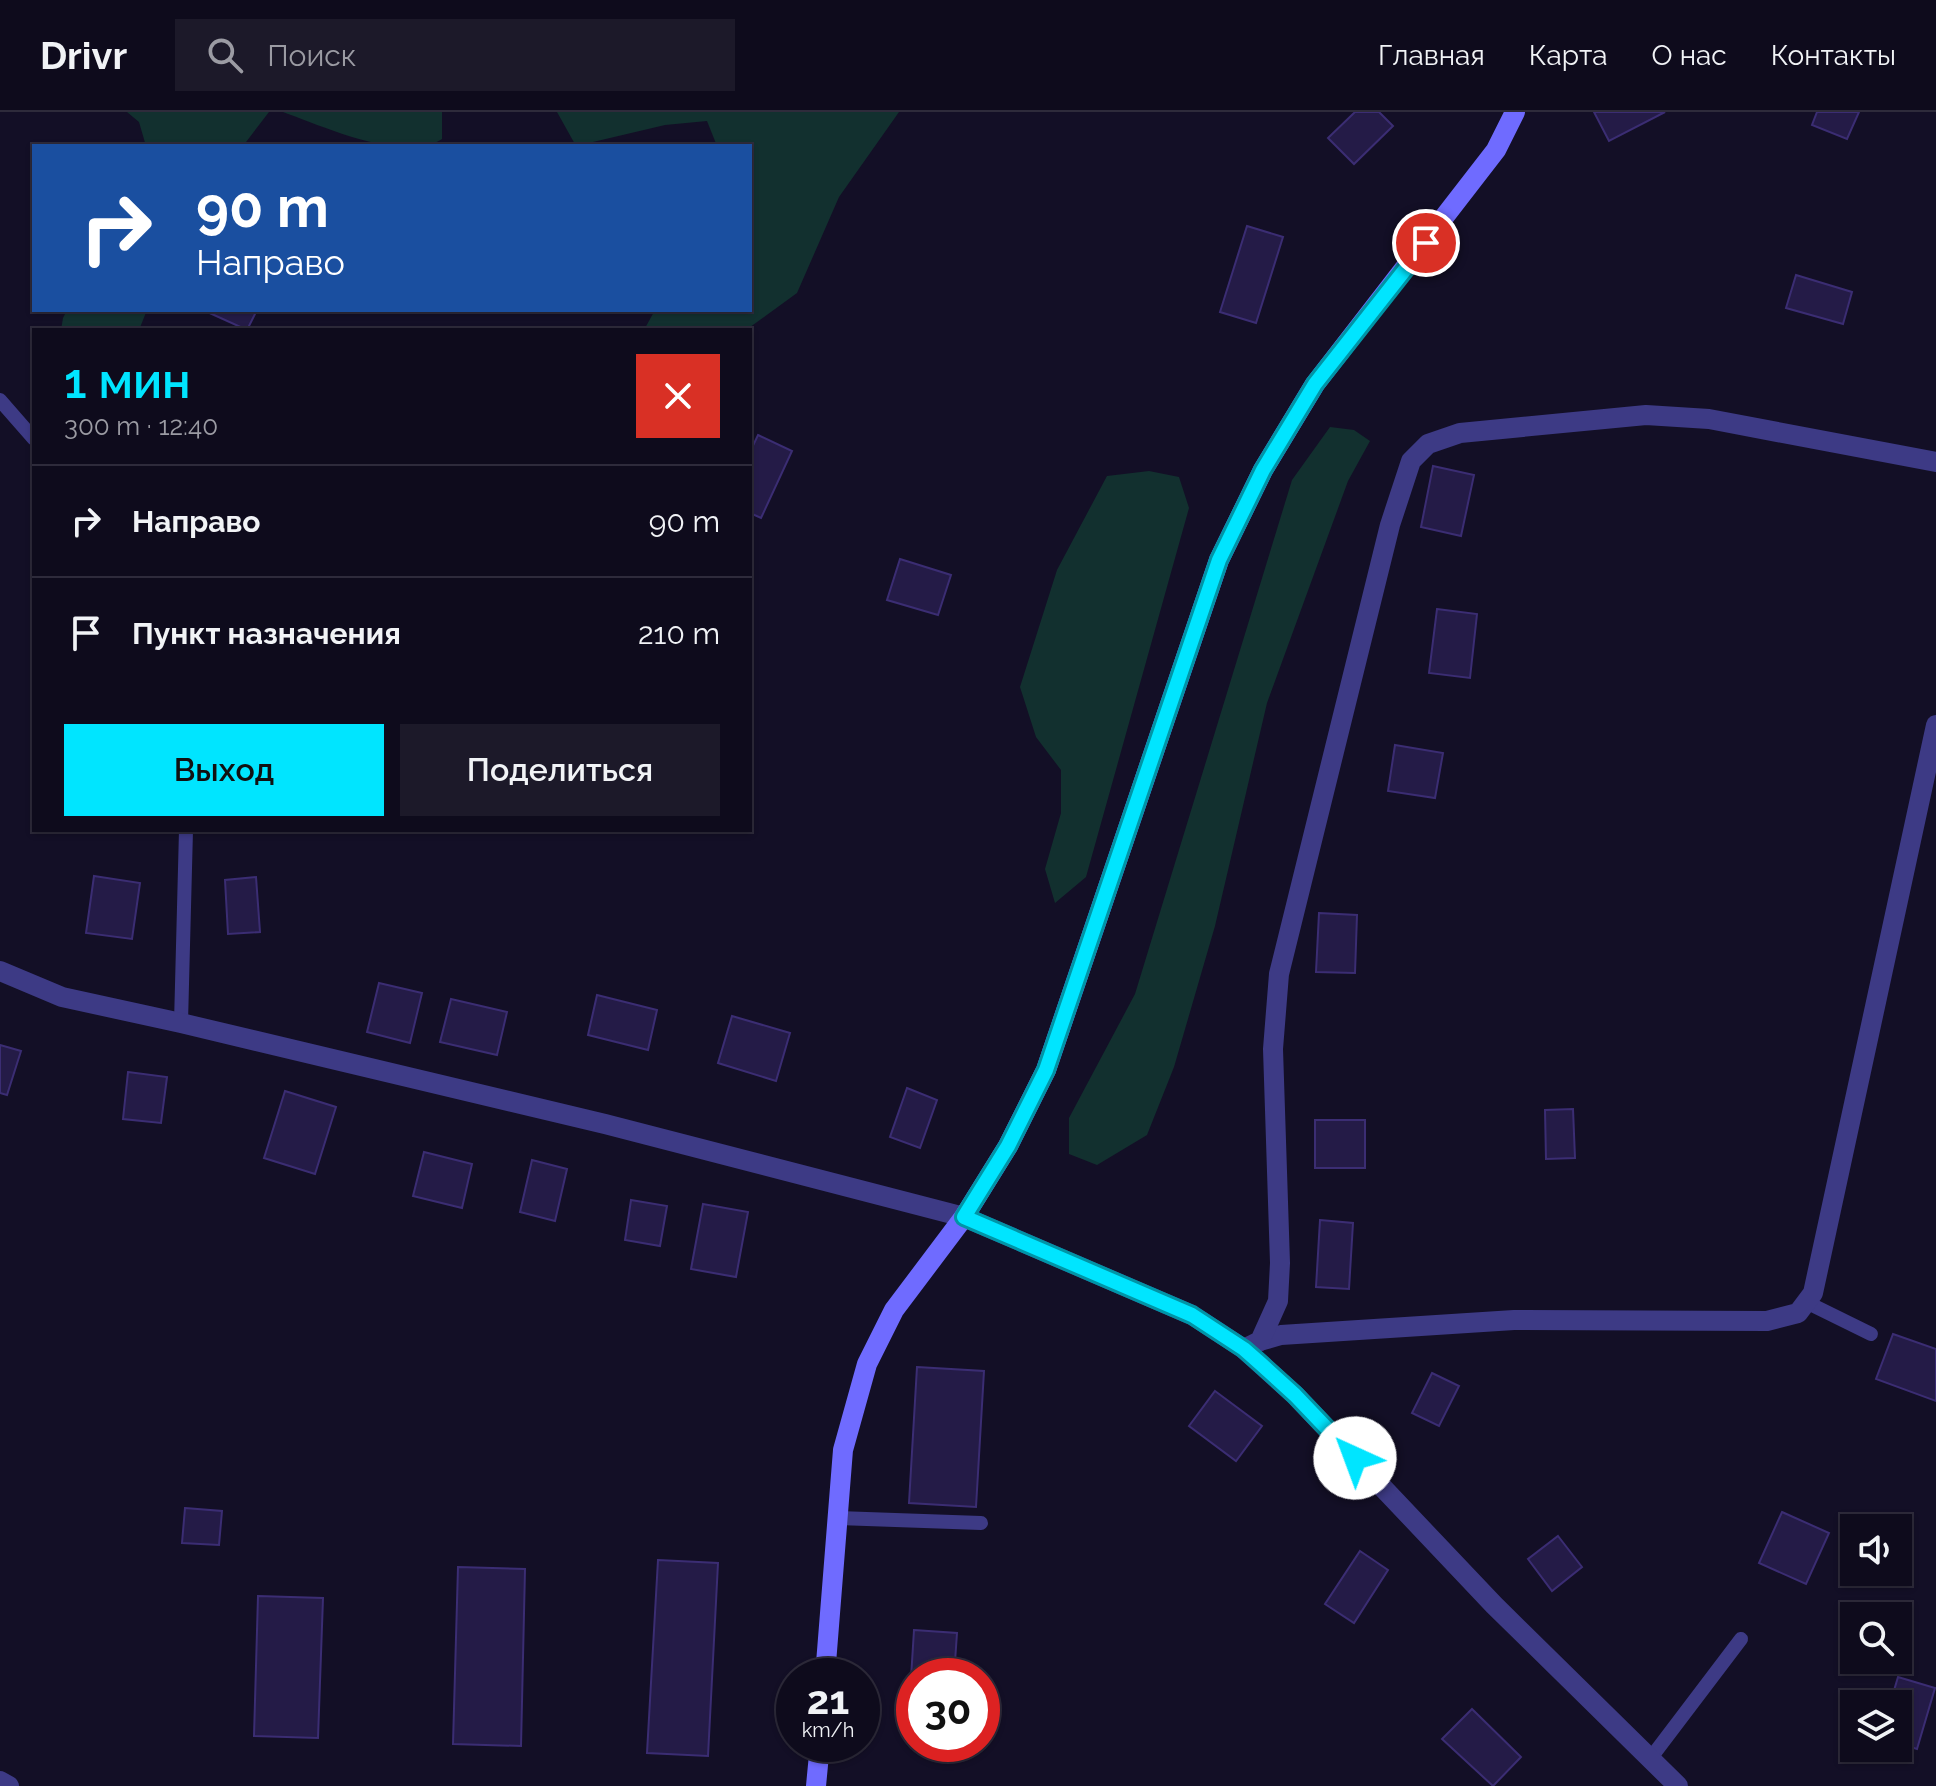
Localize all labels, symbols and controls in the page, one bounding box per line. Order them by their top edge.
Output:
search box [175,19,735,91]
text: Drivr [40,33,127,78]
icon: search [203,33,247,77]
text: Поиск [267,38,356,73]
text: Главная [1378,39,1485,72]
text: Карта [1529,39,1608,72]
text: О нас [1652,39,1727,72]
text: Контакты [1771,39,1896,72]
text: 90 m [196,174,329,240]
icon: right [64,176,168,280]
pin [1392,209,1460,277]
icon: arrive [1404,221,1448,265]
text: Направо [196,241,345,283]
text: 1 мин [64,353,191,409]
button: close [636,354,720,438]
text: 300 m · 12:40 [64,411,218,441]
icon: right [64,499,108,543]
text: Направо [132,504,261,539]
text: 90 m [649,504,720,539]
icon: arrive [64,611,108,655]
text: Пункт назначения [132,616,401,651]
text: 210 m [638,616,720,651]
button: Выход [64,724,384,816]
button: Поделиться [400,724,720,816]
position arrow [1313,1416,1397,1500]
map controls [1840,1514,1912,1762]
button: sound [1840,1514,1912,1586]
button: search [1840,1602,1912,1674]
speed limit sign: 30 [896,1658,1000,1762]
text: 21 [807,1676,849,1723]
button: layers [1840,1690,1912,1762]
text: km/h [802,1718,854,1742]

